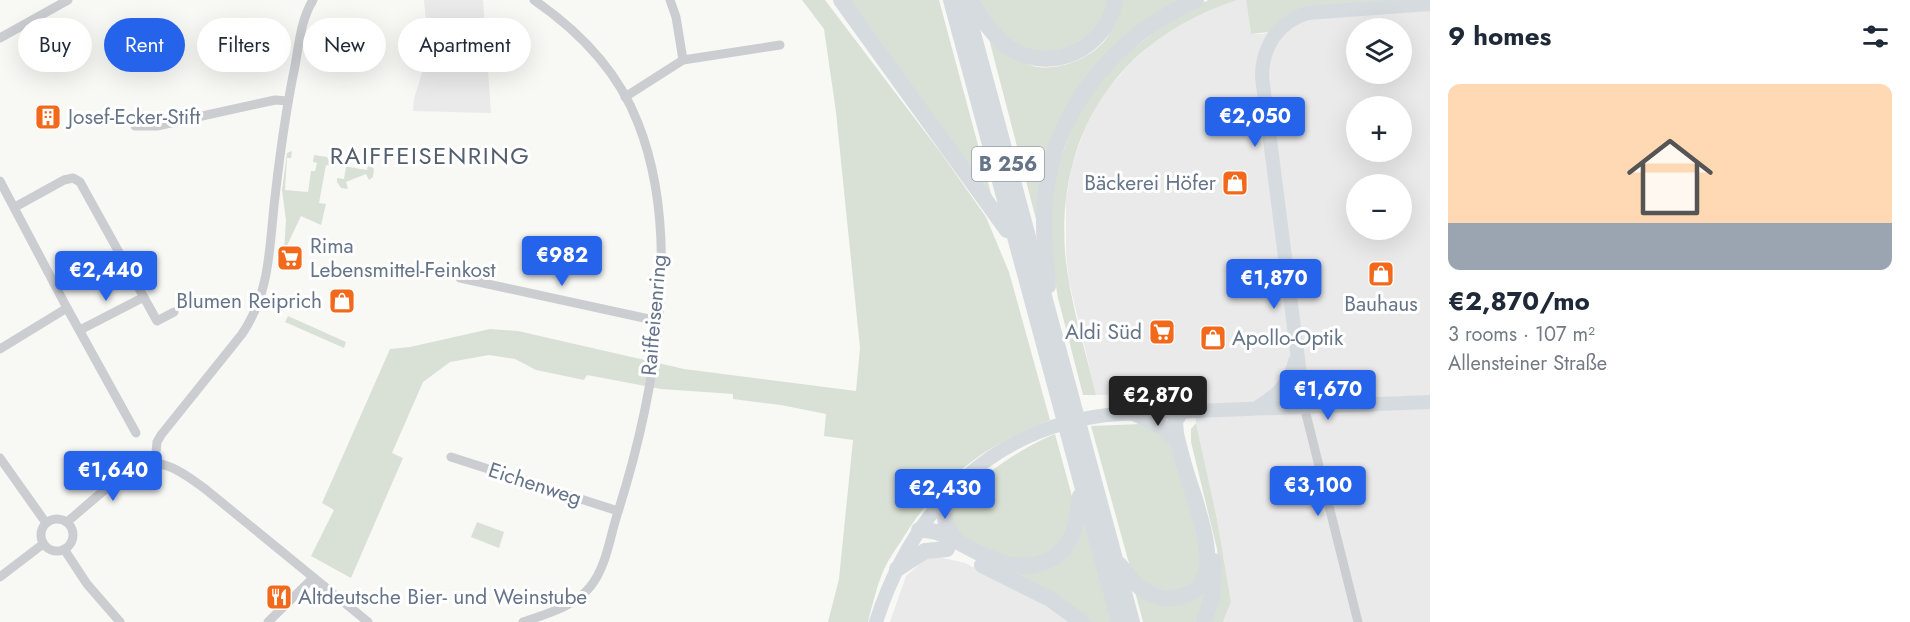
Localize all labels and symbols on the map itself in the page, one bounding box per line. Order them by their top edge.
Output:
pin: €2,050 [1206,97,1304,148]
building icon: Josef-Ecker-Stift [33,102,63,132]
place label: Josef-Ecker-Stift [65,102,200,132]
district label: RAIFFEISENRING [330,138,530,173]
road number: B 256 [972,147,1044,181]
place label: Bäckerei Höfer [1084,168,1217,198]
shop icon: Bäckerei Höfer [1220,168,1250,198]
place label: Rima Lebensmittel-Feinkost [310,231,496,285]
pin: €982 [526,236,598,287]
supermarket icon: Rima Lebensmittel-Feinkost [275,243,305,273]
pin: €2,440 [57,251,155,302]
street label: Raiffeisenring [634,253,674,377]
pin: €1,870 [1225,259,1323,310]
shop icon: Bauhaus [1366,259,1396,289]
place label: Blumen Reiprich [176,286,322,316]
shop icon: Blumen Reiprich [327,286,357,316]
place label: Bauhaus [1344,289,1418,319]
place label: Aldi Süd [1065,317,1142,347]
supermarket icon: Aldi Süd [1147,317,1177,347]
shop icon: Apollo-Optik [1198,323,1228,353]
place label: Apollo-Optik [1232,323,1344,353]
pin: €1,670 [1279,370,1377,421]
pin: €2,870 [1109,376,1207,427]
pin: €1,640 [64,451,162,502]
street label: Eichenweg [484,455,586,513]
pin: €3,100 [1269,466,1367,517]
pin: €2,430 [896,469,994,520]
restaurant icon: Altdeutsche Bier- und Weinstube [264,582,294,612]
place label: Altdeutsche Bier- und Weinstube [298,582,587,612]

